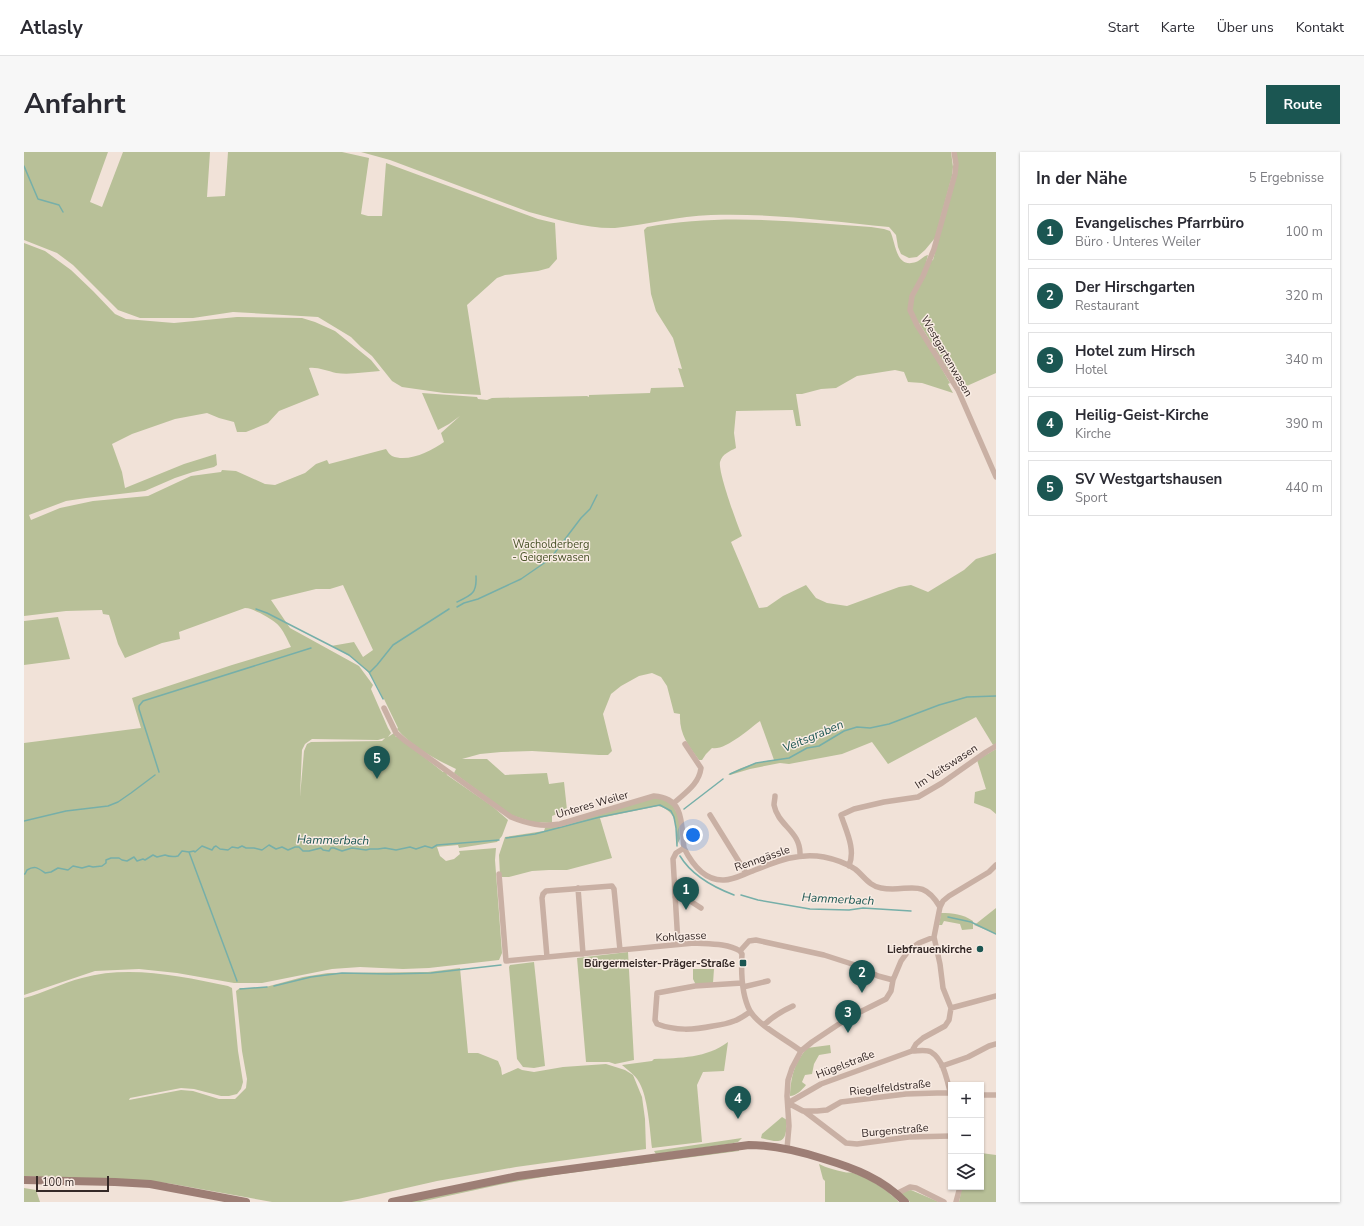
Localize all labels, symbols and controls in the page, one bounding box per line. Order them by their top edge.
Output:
text: Atlasly [20,15,83,41]
text: Start [1108,18,1139,37]
text: Karte [1161,18,1195,37]
text: Über uns [1217,18,1274,37]
text: Kontakt [1296,18,1344,37]
text: Anfahrt [24,85,125,123]
button: Route [1266,85,1340,124]
text: In der Nähe [1036,167,1127,190]
text: 5 Ergebnisse [1249,169,1324,187]
text: Evangelisches Pfarrbüro [1075,213,1244,233]
text: 1 [1046,223,1054,241]
text: 100 m [1285,223,1323,241]
text: Büro · Unteres Weiler [1075,233,1201,251]
text: Der Hirschgarten [1075,277,1195,297]
text: 2 [1046,287,1054,305]
text: 320 m [1285,287,1323,305]
text: Restaurant [1075,297,1139,315]
street label: Westgartenwasen [917,313,976,399]
text: Hotel zum Hirsch [1075,341,1195,361]
text: 3 [1046,351,1054,369]
text: 340 m [1285,351,1323,369]
text: Hotel [1075,361,1107,379]
text: Heilig-Geist-Kirche [1075,405,1209,425]
text: 4 [1046,415,1054,433]
text: 390 m [1285,415,1323,433]
text: Kirche [1075,425,1111,443]
text: SV Westgartshausen [1075,469,1222,489]
text: 5 [1046,479,1054,497]
text: 440 m [1285,479,1323,497]
text: Sport [1075,489,1107,507]
park label: Wacholderberg - Geigerswasen [512,537,590,565]
water label: Veitsgraben [780,716,846,756]
street label: Im Veitswasen [912,741,980,792]
pin: 5 [364,746,390,779]
street label: Unteres Weiler [554,787,630,822]
your location [683,825,703,845]
water label: Hammerbach [297,831,370,849]
street label: Renngässle [733,842,792,875]
pin: 1 [673,877,699,910]
water label: Hammerbach [801,889,875,909]
street label: Kohlgasse [655,928,707,945]
place label: Liebfrauenkirche [887,942,972,957]
marker: Liebfrauenkirche [975,944,985,954]
place label: Bürgermeister-Präger-Straße [584,956,735,971]
marker: Bürgermeister-Präger-Straße [738,958,748,968]
pin: 2 [849,960,875,993]
pin: 3 [835,1000,861,1033]
street label: Hügelstraße [814,1046,877,1082]
street label: Riegelfeldstraße [849,1076,932,1099]
map controls [948,1082,984,1190]
button: + [948,1082,984,1118]
pin: 4 [725,1086,751,1119]
button: − [948,1118,984,1154]
street label: Burgenstraße [861,1120,929,1141]
button: layers [948,1154,984,1190]
scale bar [36,1174,109,1193]
text: 100 m [42,1175,74,1190]

